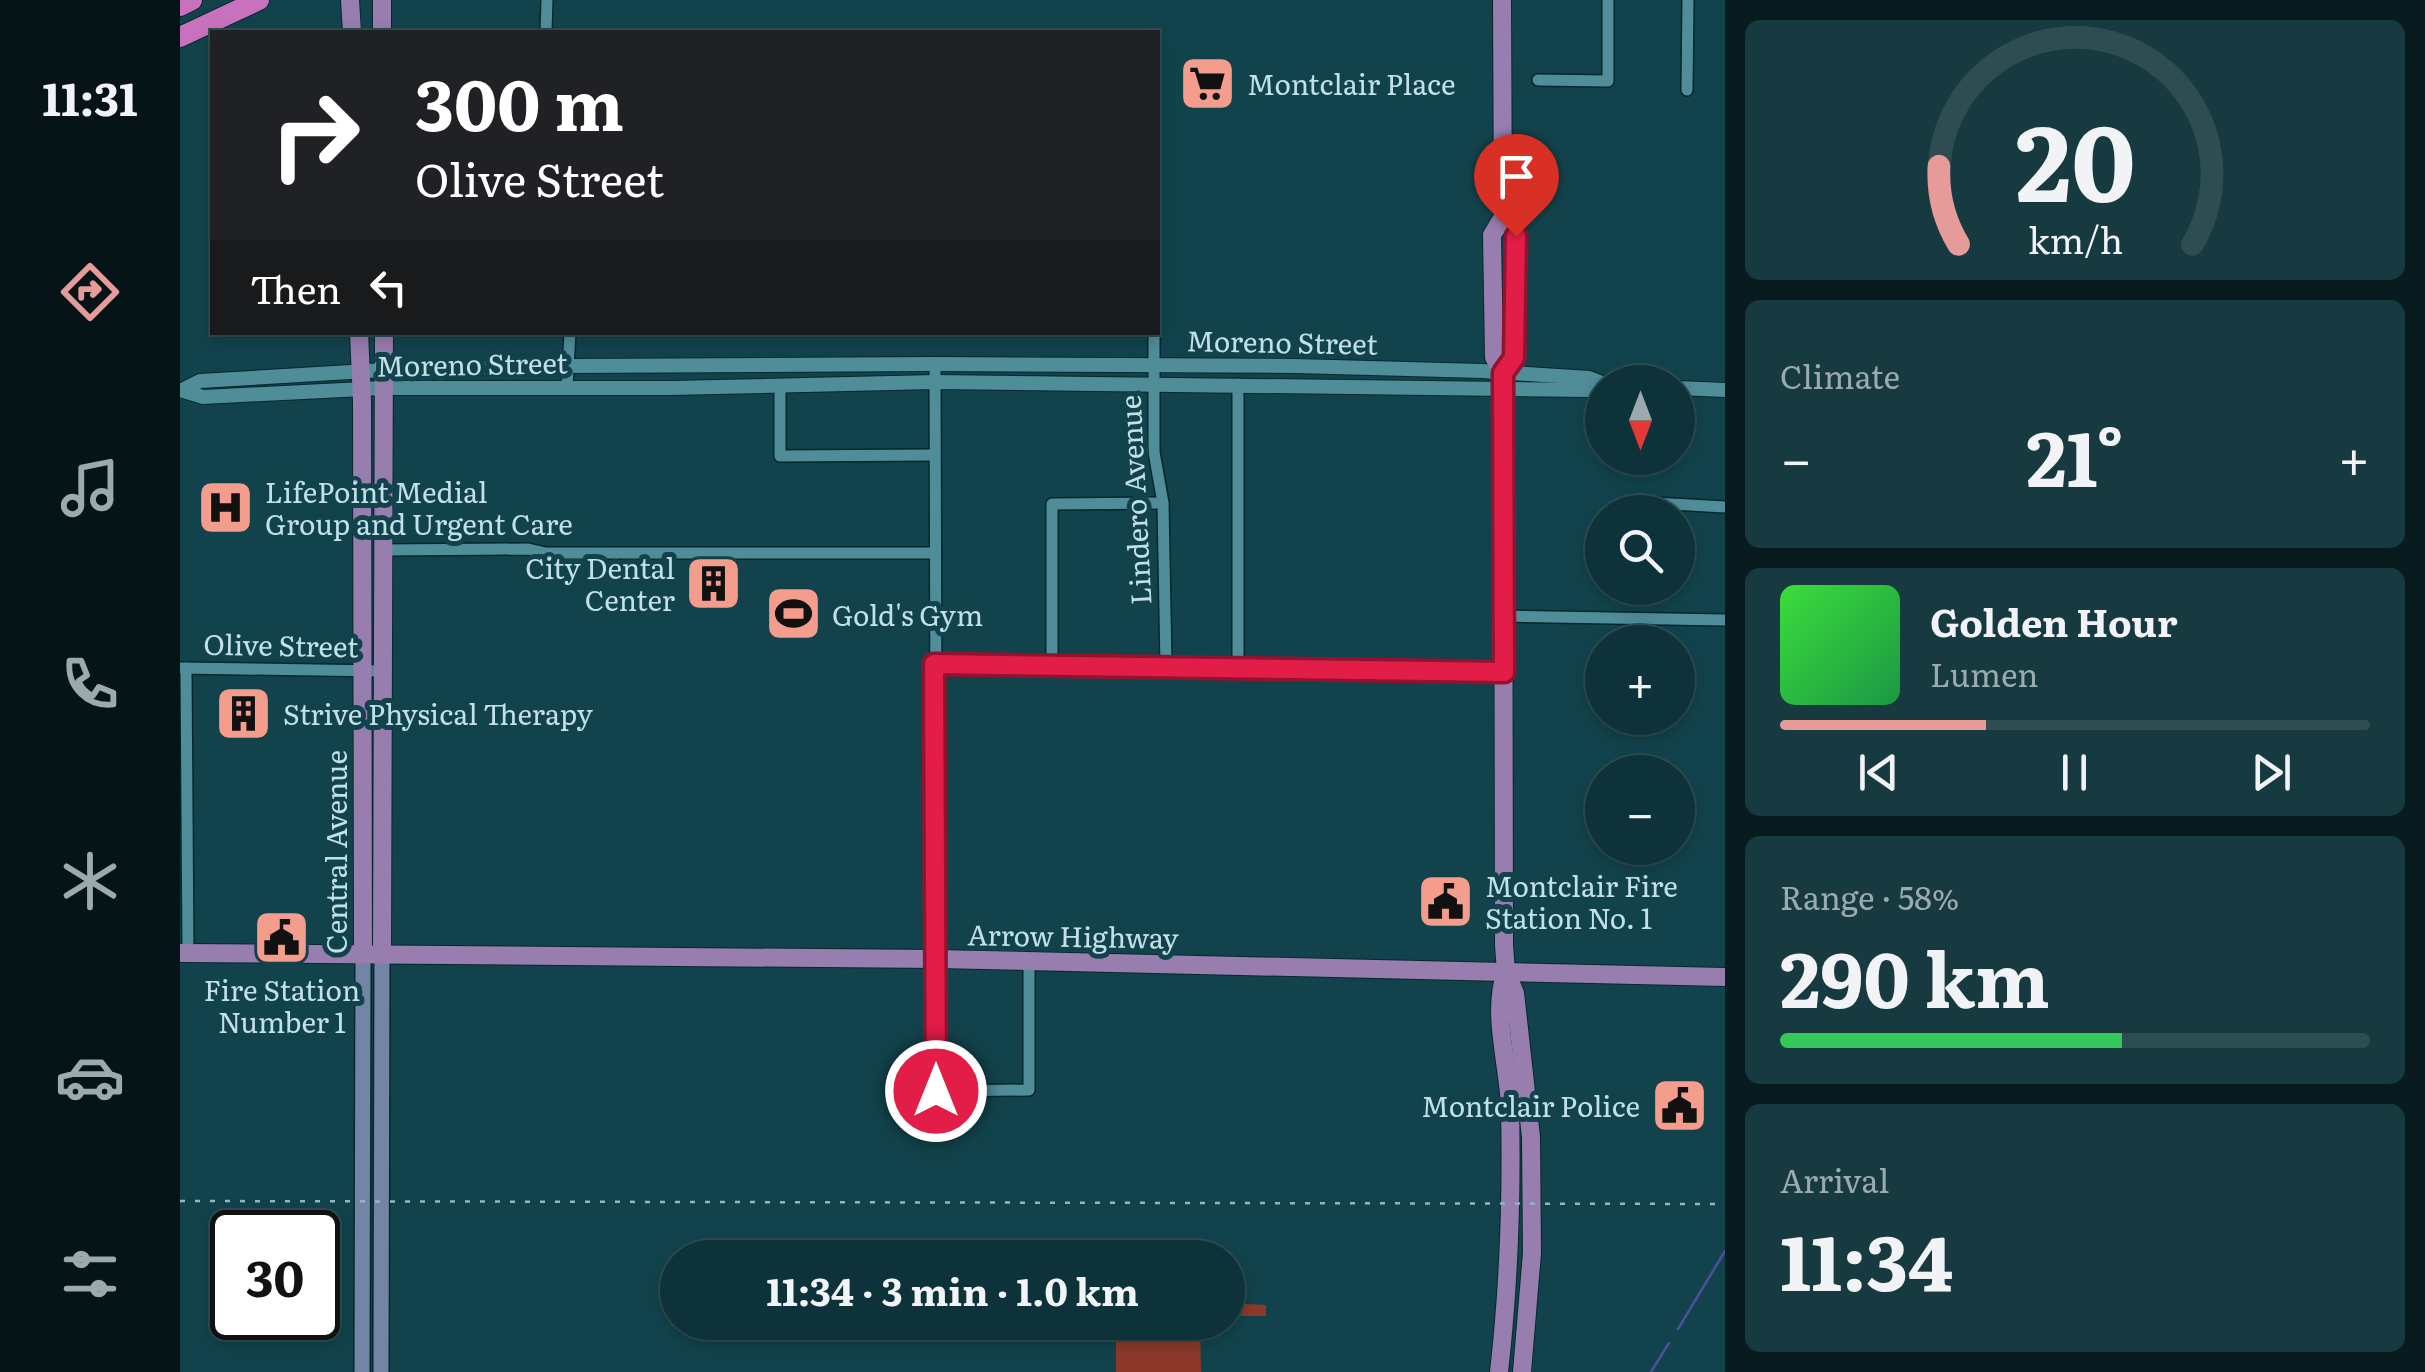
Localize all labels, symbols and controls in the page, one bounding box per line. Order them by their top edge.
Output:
text: 300 m [415,49,624,153]
supermarket icon: Montclair Place [1178,53,1238,113]
place label: Montclair Place [1247,62,1455,104]
text: 11:31 [42,63,138,130]
icon: right [250,70,380,200]
text: 20 [2015,80,2135,234]
pin [1474,134,1559,237]
text: Olive Street [415,144,664,211]
icon: arrive [1489,149,1544,204]
text: km/h [2027,212,2123,265]
icon: directions [55,257,125,327]
text: Then [250,259,341,316]
icon: left [361,260,416,315]
street label: Moreno Street [1186,318,1379,364]
street label: Moreno Street [376,340,569,386]
text: Climate [1780,351,1900,399]
north arrow [1585,365,1695,475]
map controls [1585,365,1695,865]
street label: Lindero Avenue [1108,394,1160,606]
text: 21° [2026,399,2124,510]
text: − [1780,415,1812,497]
text: + [2338,415,2370,497]
icon: music [55,453,125,523]
place label: LifePoint Medial Group and Urgent Care [265,470,573,544]
hospital icon: LifePoint Medial Group and Urgent Care [196,477,256,537]
button: search [1585,495,1695,605]
place label: City Dental Center [525,546,676,620]
building icon: City Dental Center [684,553,744,613]
sports icon: Gold's Gym [763,584,823,644]
text: Golden Hour [1930,592,2178,649]
place label: Gold's Gym [832,593,983,635]
street label: Olive Street [203,622,360,666]
button: + [1585,625,1695,735]
icon: phone [55,649,125,719]
text: Lumen [1930,649,2038,697]
building icon: Strive Physical Therapy [214,683,274,743]
place label: Strive Physical Therapy [283,692,594,734]
icon: previous [1851,745,1906,800]
icon: pause [2047,745,2102,800]
icon: next [2244,745,2299,800]
street label: Central Avenue [314,750,356,954]
button: − [1585,755,1695,865]
icon: climate [55,846,125,916]
place label: Montclair Fire Station No. 1 [1485,864,1678,938]
public building icon: Montclair Fire Station No. 1 [1416,871,1476,931]
text: Range · 58% [1780,872,1959,920]
public building icon: Fire Station Number 1 [252,908,312,968]
street label: Arrow Highway [967,912,1180,958]
text: 290 km [1780,920,2050,1031]
place label: Fire Station Number 1 [204,968,360,1042]
position arrow [884,1039,988,1143]
icon: car [55,1042,125,1112]
public building icon: Montclair Police [1649,1075,1709,1135]
place label: Montclair Police [1421,1084,1640,1126]
text: Arrival [1780,1155,1889,1203]
text: 11:34 [1780,1203,1953,1314]
speed limit sign: 30 [210,1210,340,1340]
icon: filters [55,1239,125,1309]
text: 11:34 · 3 min · 1.0 km [766,1261,1139,1318]

